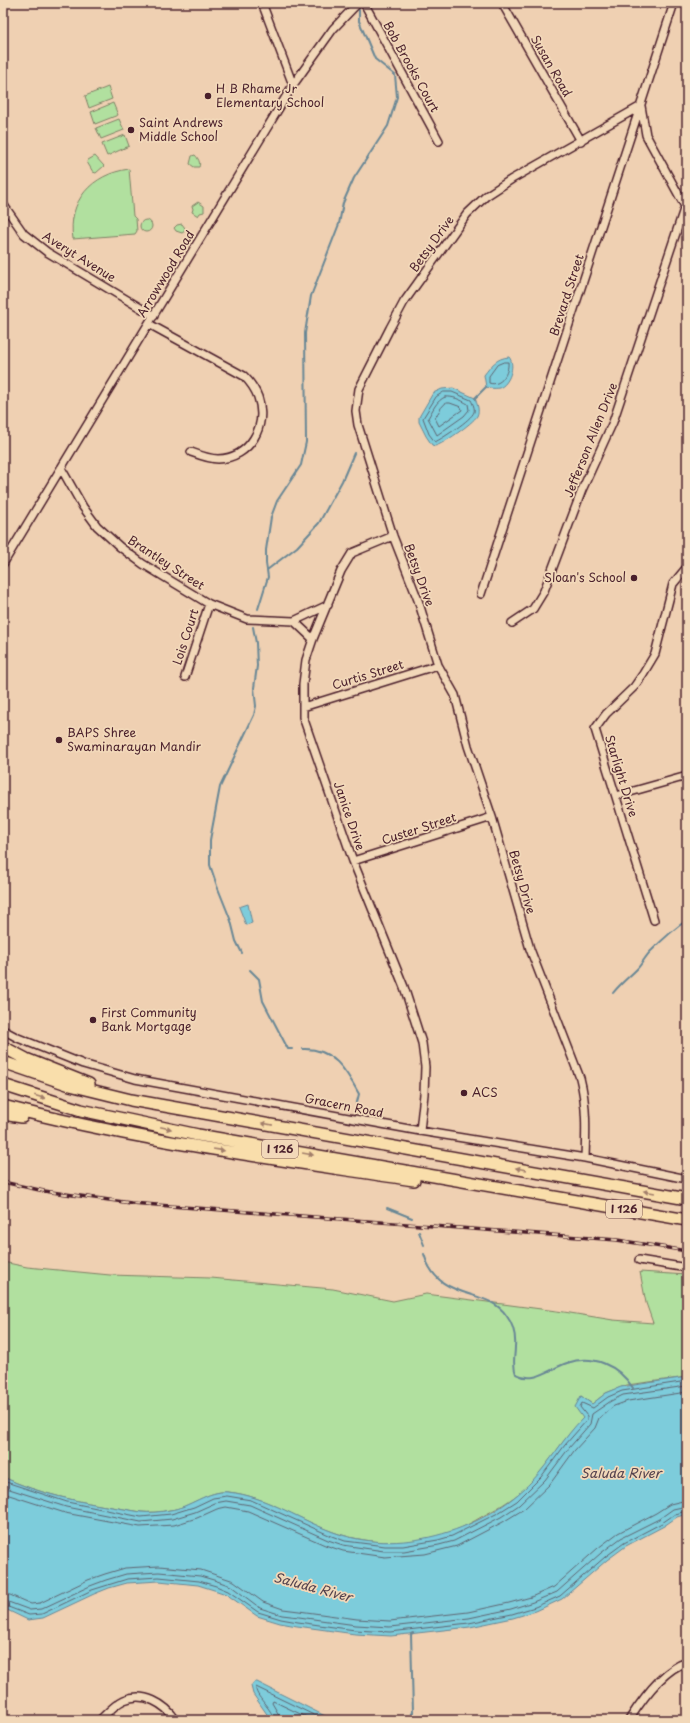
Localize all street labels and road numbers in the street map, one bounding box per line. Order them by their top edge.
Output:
street label: Bob Brooks Court [379,18,444,115]
street label: Susan Road [527,31,577,100]
street label: Betsy Drive [405,212,458,275]
street label: Averyt Avenue [39,226,120,286]
street label: Arrowwood Road [132,227,198,320]
street label: Brevard Street [544,251,588,338]
street label: Jefferson Allen Drive [559,380,621,500]
street label: Brantley Street [124,530,209,594]
street label: Betsy Drive [400,541,440,609]
street label: Lois Court [168,606,203,667]
street label: Curtis Street [330,655,406,693]
street label: Starlight Drive [601,732,643,819]
street label: Janice Drive [330,779,370,853]
street label: Custer Street [379,807,459,849]
street label: Betsy Drive [505,848,541,916]
street label: Gracern Road [303,1089,385,1121]
road number: I 126 [262,1140,298,1158]
road number: I 126 [606,1200,642,1218]

